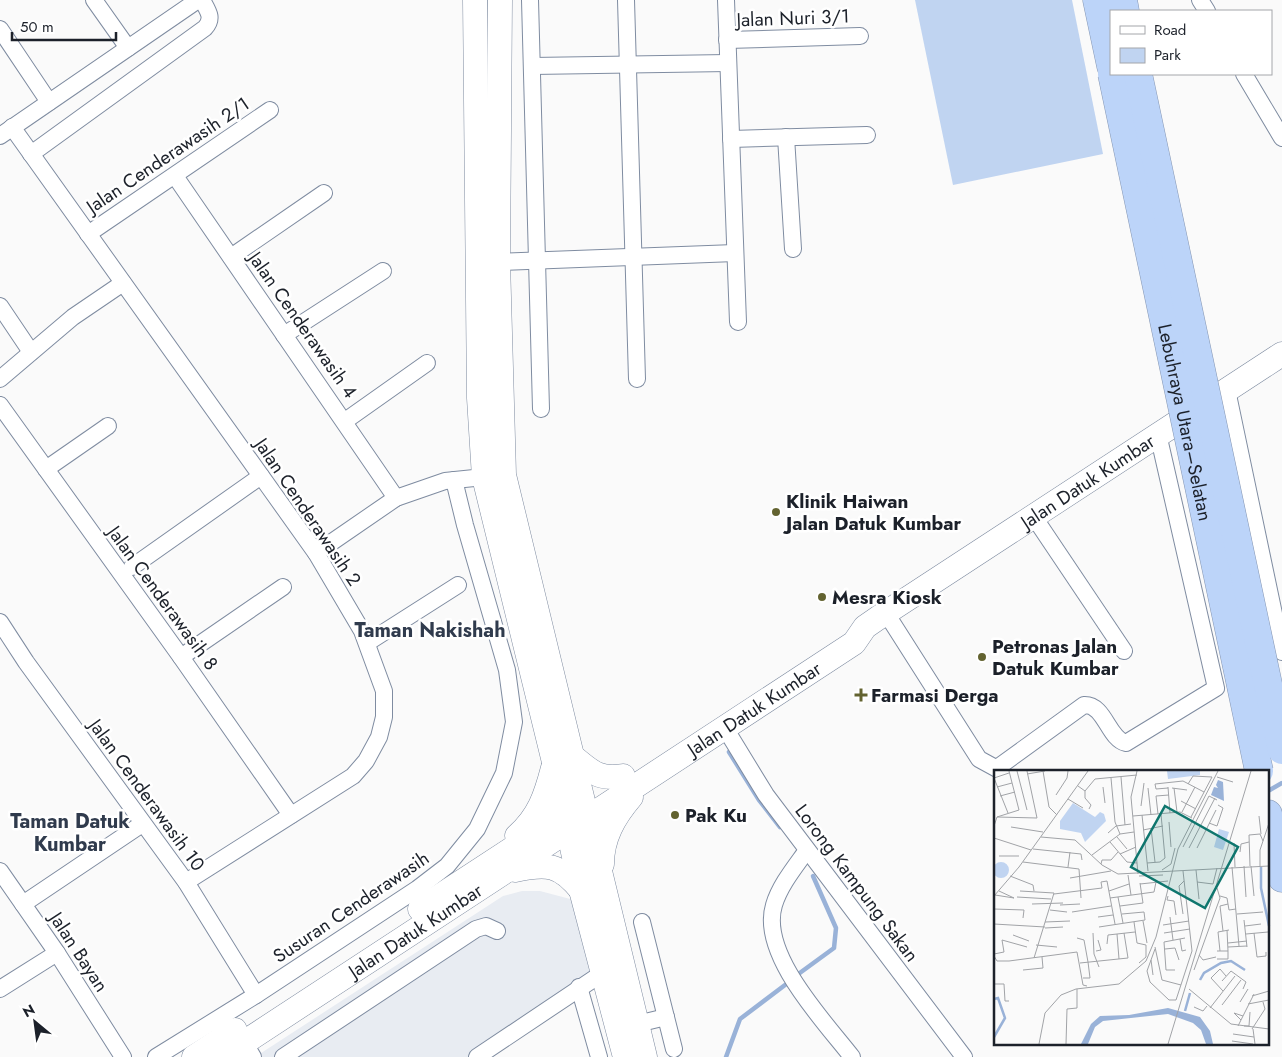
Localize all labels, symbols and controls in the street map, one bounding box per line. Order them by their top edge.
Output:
street label: Jalan Nuri 3/1 [733,3,850,34]
scale bar [12,10,116,42]
legend [1110,10,1272,75]
text: 50 m [20,16,54,38]
text: Road [1154,19,1186,41]
text: Park [1154,44,1181,66]
street label: Jalan Cenderawasih 2/1 [79,90,255,221]
street label: Jalan Cenderawasih 4 [241,244,364,404]
street label: Lebuhraya Utara–Selatan [1152,321,1219,523]
street label: Jalan Datuk Kumbar [1013,427,1160,536]
street label: Jalan Cenderawasih 2 [247,430,368,591]
place label: Klinik Haiwan Jalan Datuk Kumbar [782,488,961,537]
marker: Klinik Haiwan Jalan Datuk Kumbar [770,506,782,518]
street label: Jalan Cenderawasih 8 [100,518,225,676]
place label: Mesra Kiosk [832,584,942,611]
marker: Mesra Kiosk [816,591,828,603]
district label: Taman Nakishah [354,616,506,645]
place label: Petronas Jalan Datuk Kumbar [992,633,1119,682]
marker: Petronas Jalan Datuk Kumbar [976,651,988,663]
street label: Jalan Datuk Kumbar [679,654,827,764]
place label: Farmasi Derga [871,682,999,709]
marker: Farmasi Derga [855,689,867,701]
street label: Jalan Cenderawasih 10 [81,711,211,877]
inset map [994,770,1270,1044]
street label: Lorong Kampung Sakan [789,799,925,967]
place label: Pak Ku [685,802,747,829]
district label: Taman Datuk Kumbar [10,807,130,859]
marker: Pak Ku [669,809,681,821]
street label: Susuran Cenderawasih [268,845,434,969]
street label: Jalan Datuk Kumbar [340,876,488,986]
street label: Jalan Bayan [42,904,115,997]
north arrow [10,997,60,1047]
text: N [19,999,38,1022]

